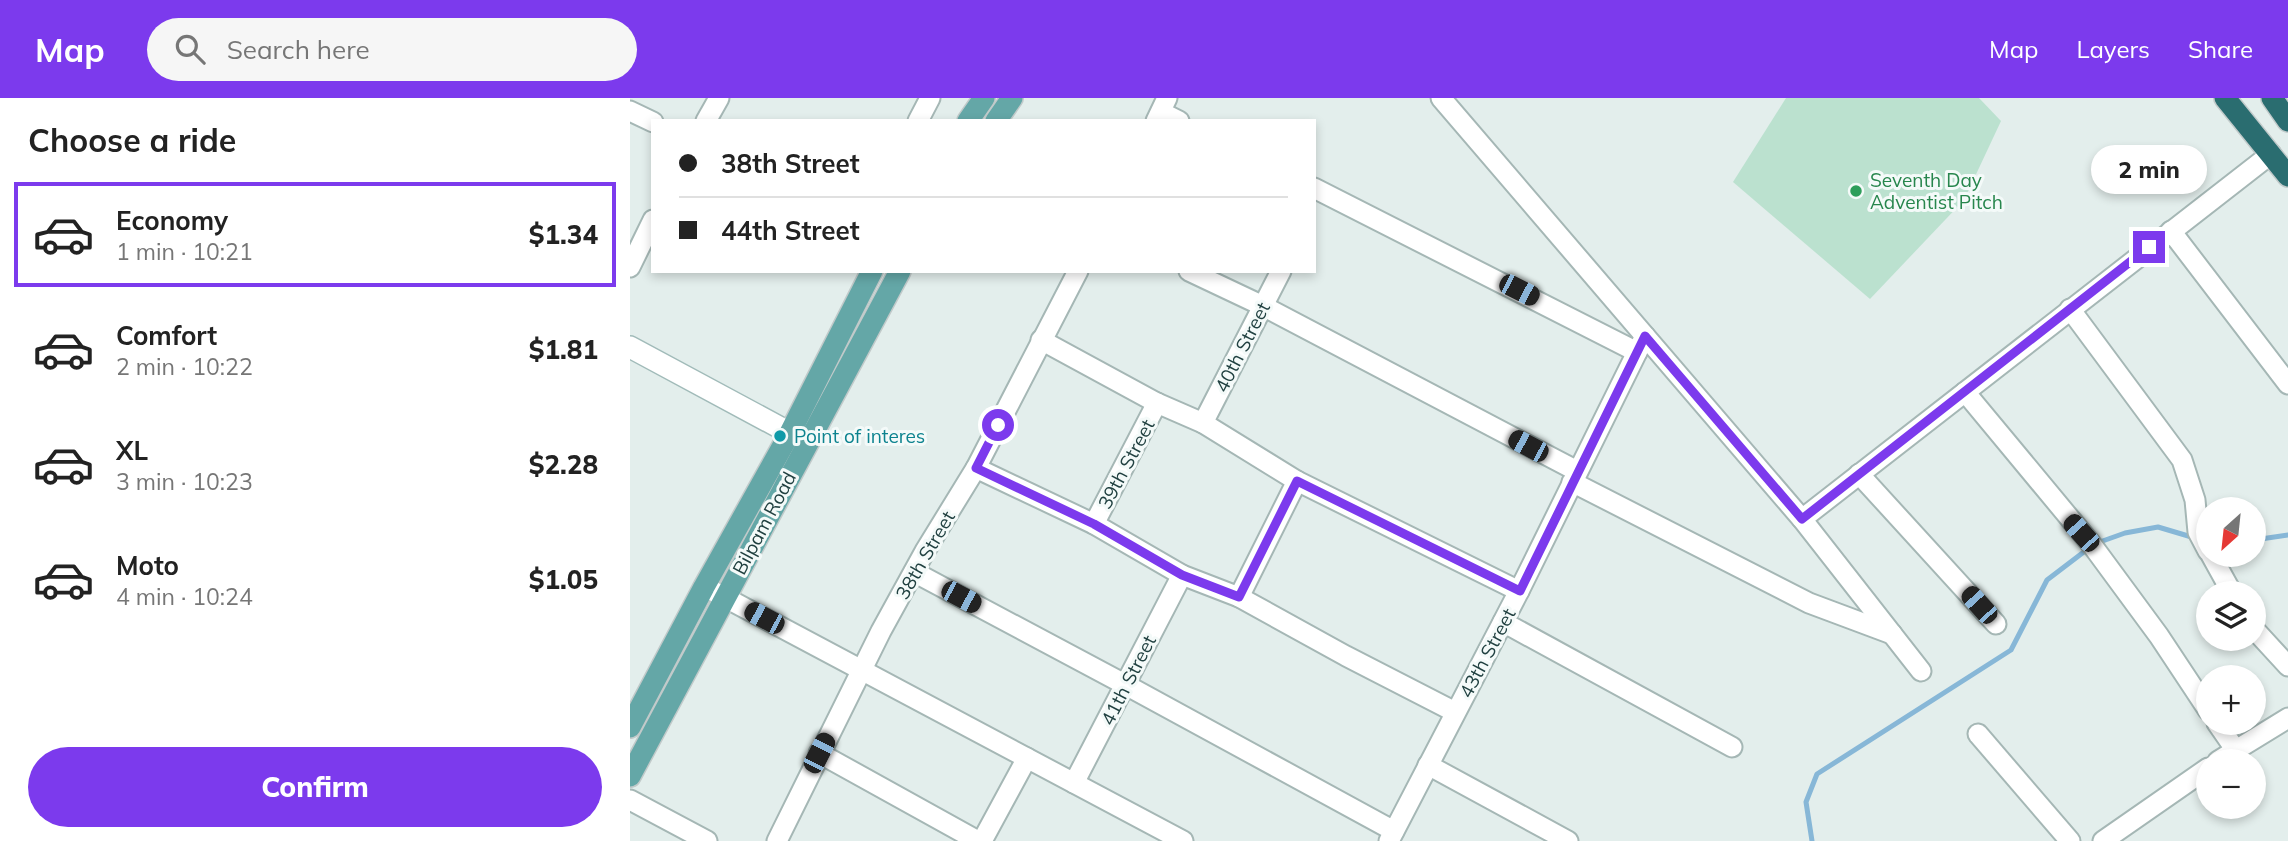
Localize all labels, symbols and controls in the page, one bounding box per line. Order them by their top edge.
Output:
search box [147,18,637,81]
text: Map [35,29,105,70]
icon: search [171,30,209,68]
text: Search here [227,33,370,66]
text: Map [1989,34,2038,64]
text: Layers [2076,34,2150,64]
text: Share [2188,34,2253,64]
text: Choose a ride [28,120,236,160]
callout: 2 min [2091,145,2207,194]
text: 38th Street [721,147,860,180]
text: 2 min [2118,155,2180,184]
place label: Seventh Day Adventist Pitch [1870,168,2003,214]
marker: Seventh Day Adventist Pitch [1848,183,1864,199]
icon: car [32,203,95,266]
text: Economy [116,204,228,237]
text: 44th Street [721,214,860,247]
text: $1.34 [529,218,598,251]
route end [2133,231,2165,263]
text: 1 min · 10:21 [116,237,253,266]
car [1496,271,1543,309]
street label: 40th Street [1209,298,1275,396]
icon: car [32,318,95,381]
text: Comfort [116,319,217,352]
text: $1.81 [529,333,598,366]
text: 2 min · 10:22 [116,352,253,381]
route start [982,409,1014,441]
street label: 39th Street [1092,415,1160,513]
place label: Point of interes [794,424,925,448]
car [1505,427,1552,465]
marker: Point of interes [772,428,788,444]
icon: car [32,433,95,496]
text: XL [116,434,148,467]
text: $2.28 [529,448,598,481]
text: 3 min · 10:23 [116,467,253,496]
street label: Bilpam Road [727,467,801,579]
north arrow [2196,497,2266,567]
map controls [2196,497,2266,819]
street label: 38th Street [890,506,960,603]
car [2060,510,2103,556]
icon: car [32,548,95,611]
text: Moto [116,549,179,582]
text: $1.05 [529,563,598,596]
car [938,578,985,616]
button: layers [2196,581,2266,651]
text: 4 min · 10:24 [116,582,253,611]
car [1958,582,2001,628]
car [741,599,788,637]
street label: 43th Street [1453,604,1521,702]
street label: 41th Street [1095,631,1161,729]
button: + [2196,665,2266,735]
car [801,730,838,776]
button: Confirm [28,747,602,827]
button: − [2196,749,2266,819]

